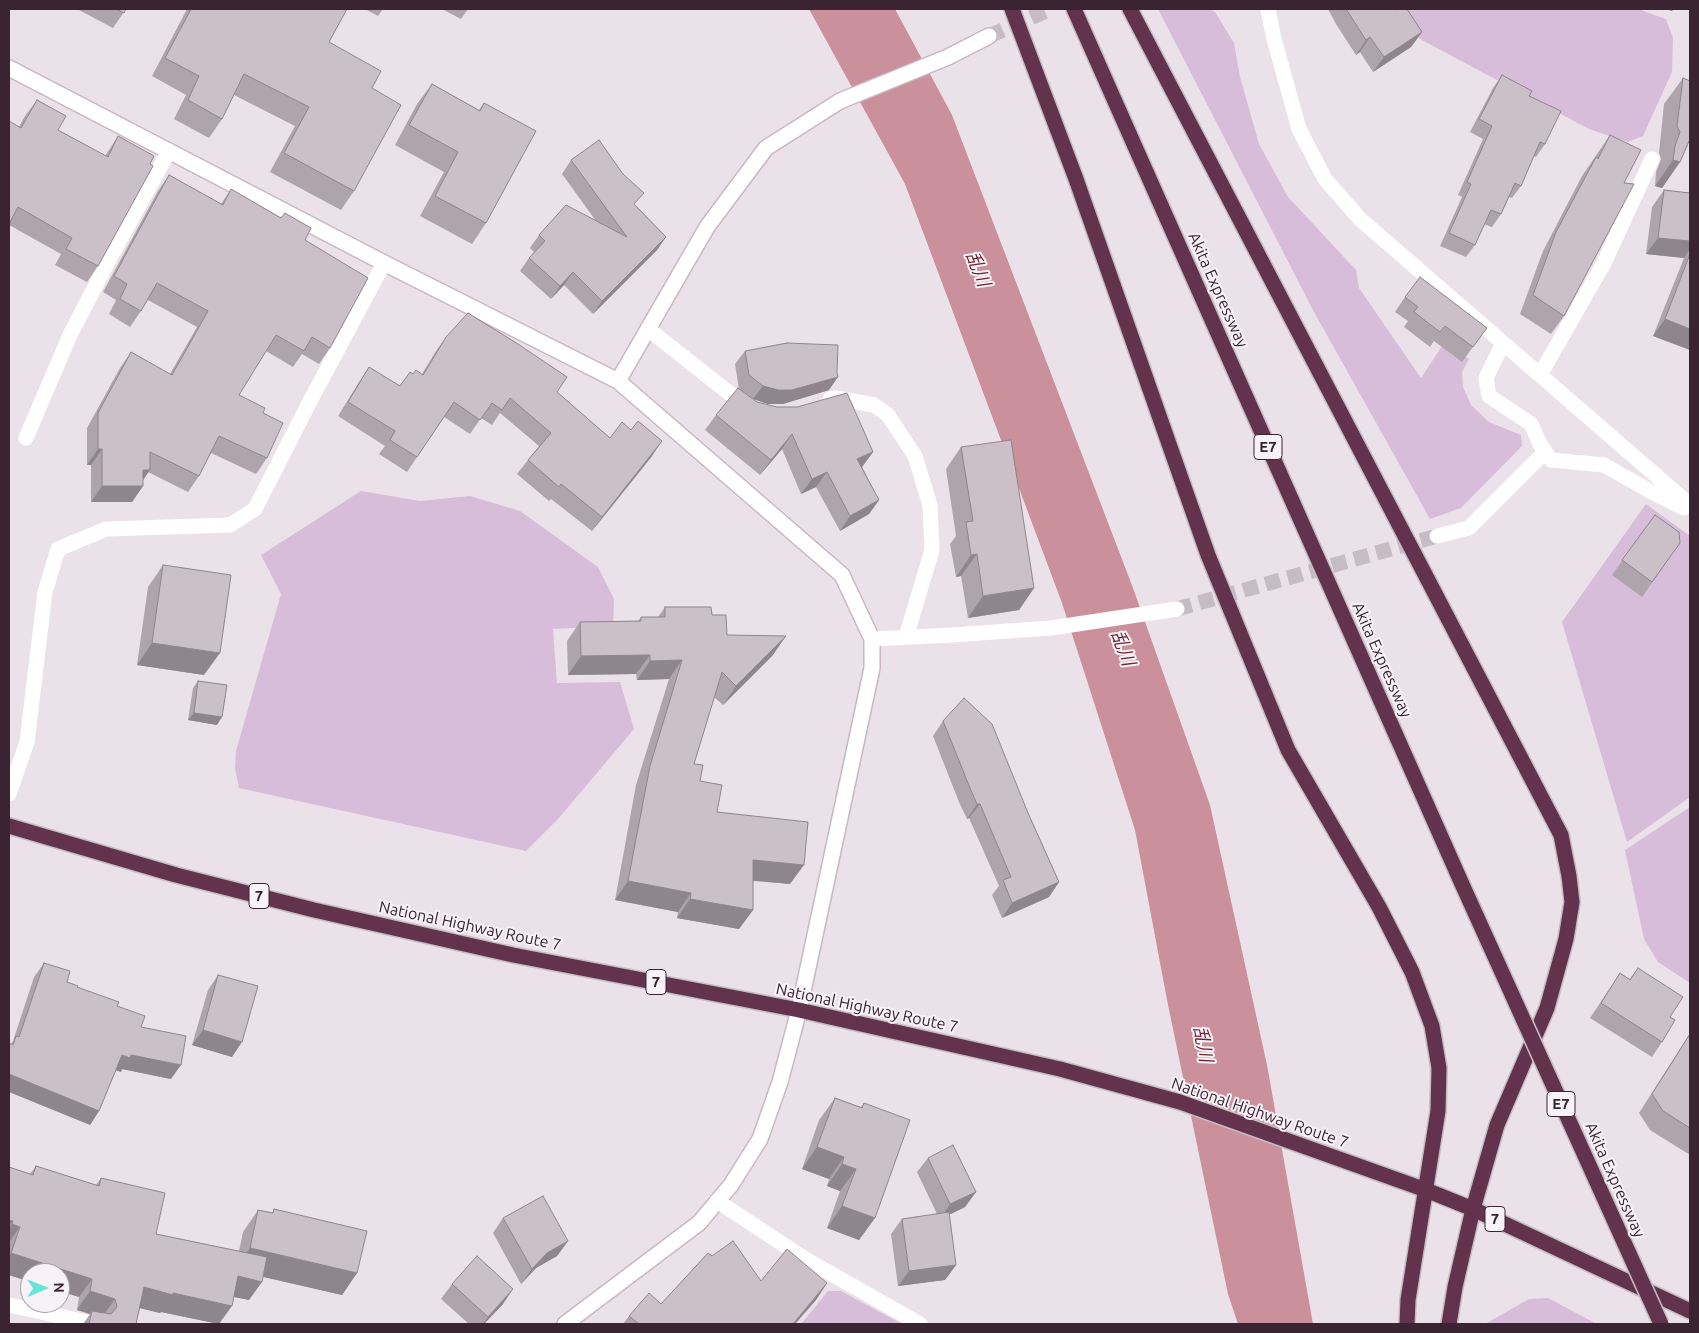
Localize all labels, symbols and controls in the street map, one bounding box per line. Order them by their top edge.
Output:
street label: Akita Expressway [1184,229,1252,351]
water label: 乱川 [961,248,995,290]
road number: E7 [1254,434,1282,460]
street label: Akita Expressway [1348,599,1416,721]
water label: 乱川 [1106,627,1140,669]
road number: 7 [249,884,269,908]
street label: National Highway Route 7 [377,897,563,955]
road number: 7 [646,970,666,994]
street label: National Highway Route 7 [774,979,960,1037]
water label: 乱川 [1189,1024,1217,1064]
street label: National Highway Route 7 [1169,1074,1351,1152]
road number: E7 [1547,1092,1575,1116]
street label: Akita Expressway [1581,1119,1649,1241]
road number: 7 [1485,1206,1505,1232]
north arrow [20,1263,70,1313]
text: N [51,1282,67,1293]

